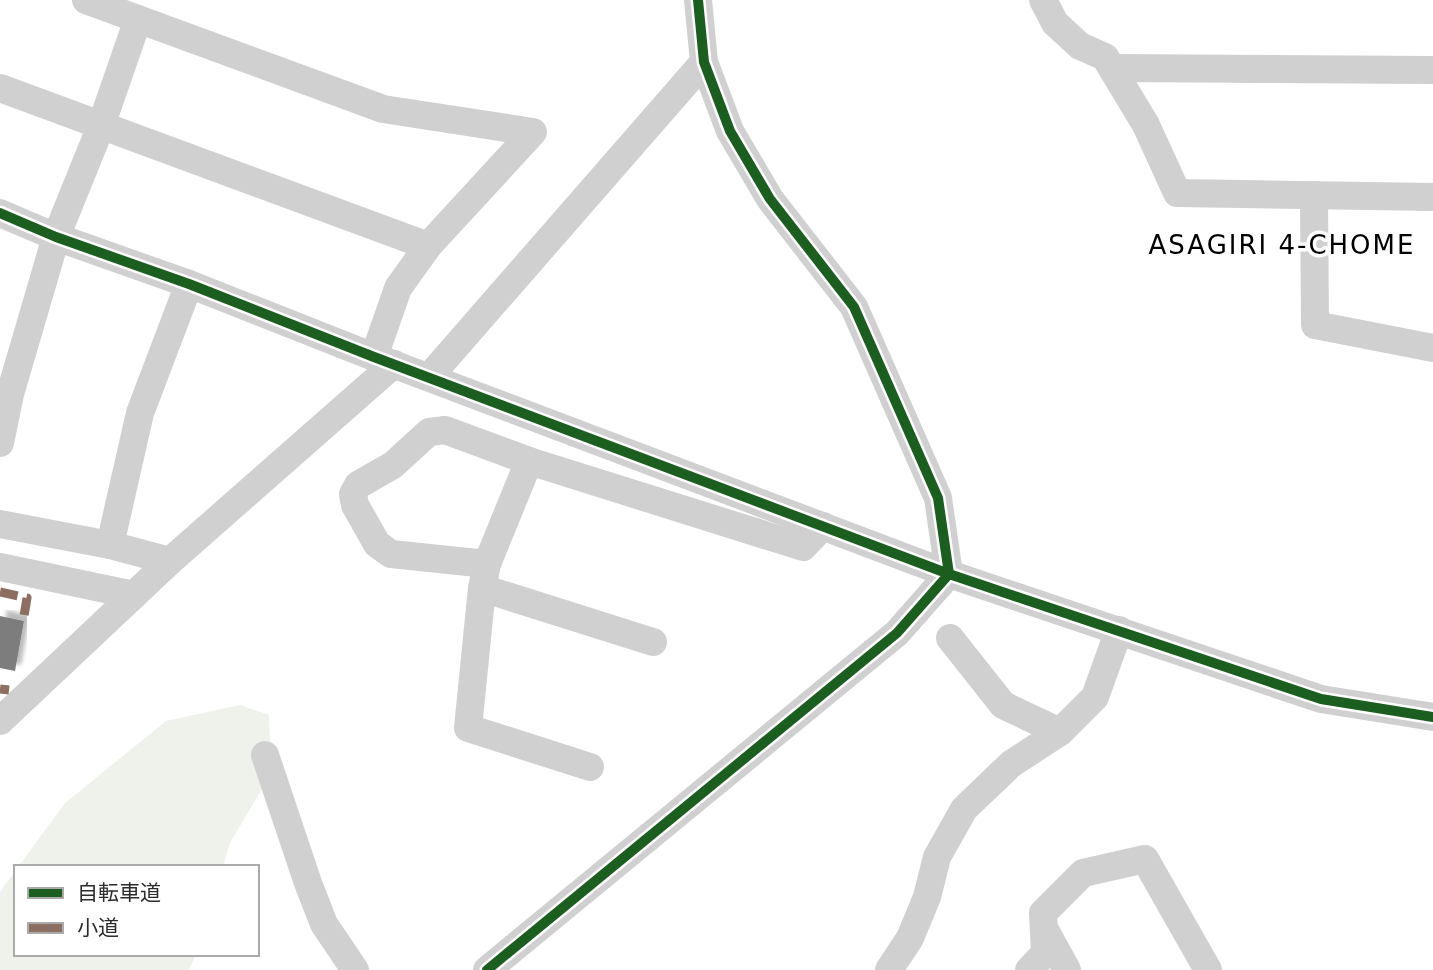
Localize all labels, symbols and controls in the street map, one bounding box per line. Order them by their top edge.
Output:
district label: ASAGIRI 4-CHOME [1149,230,1415,260]
legend [14,865,259,956]
text: 自転車道 [77,881,161,905]
text: 小道 [77,916,119,940]

